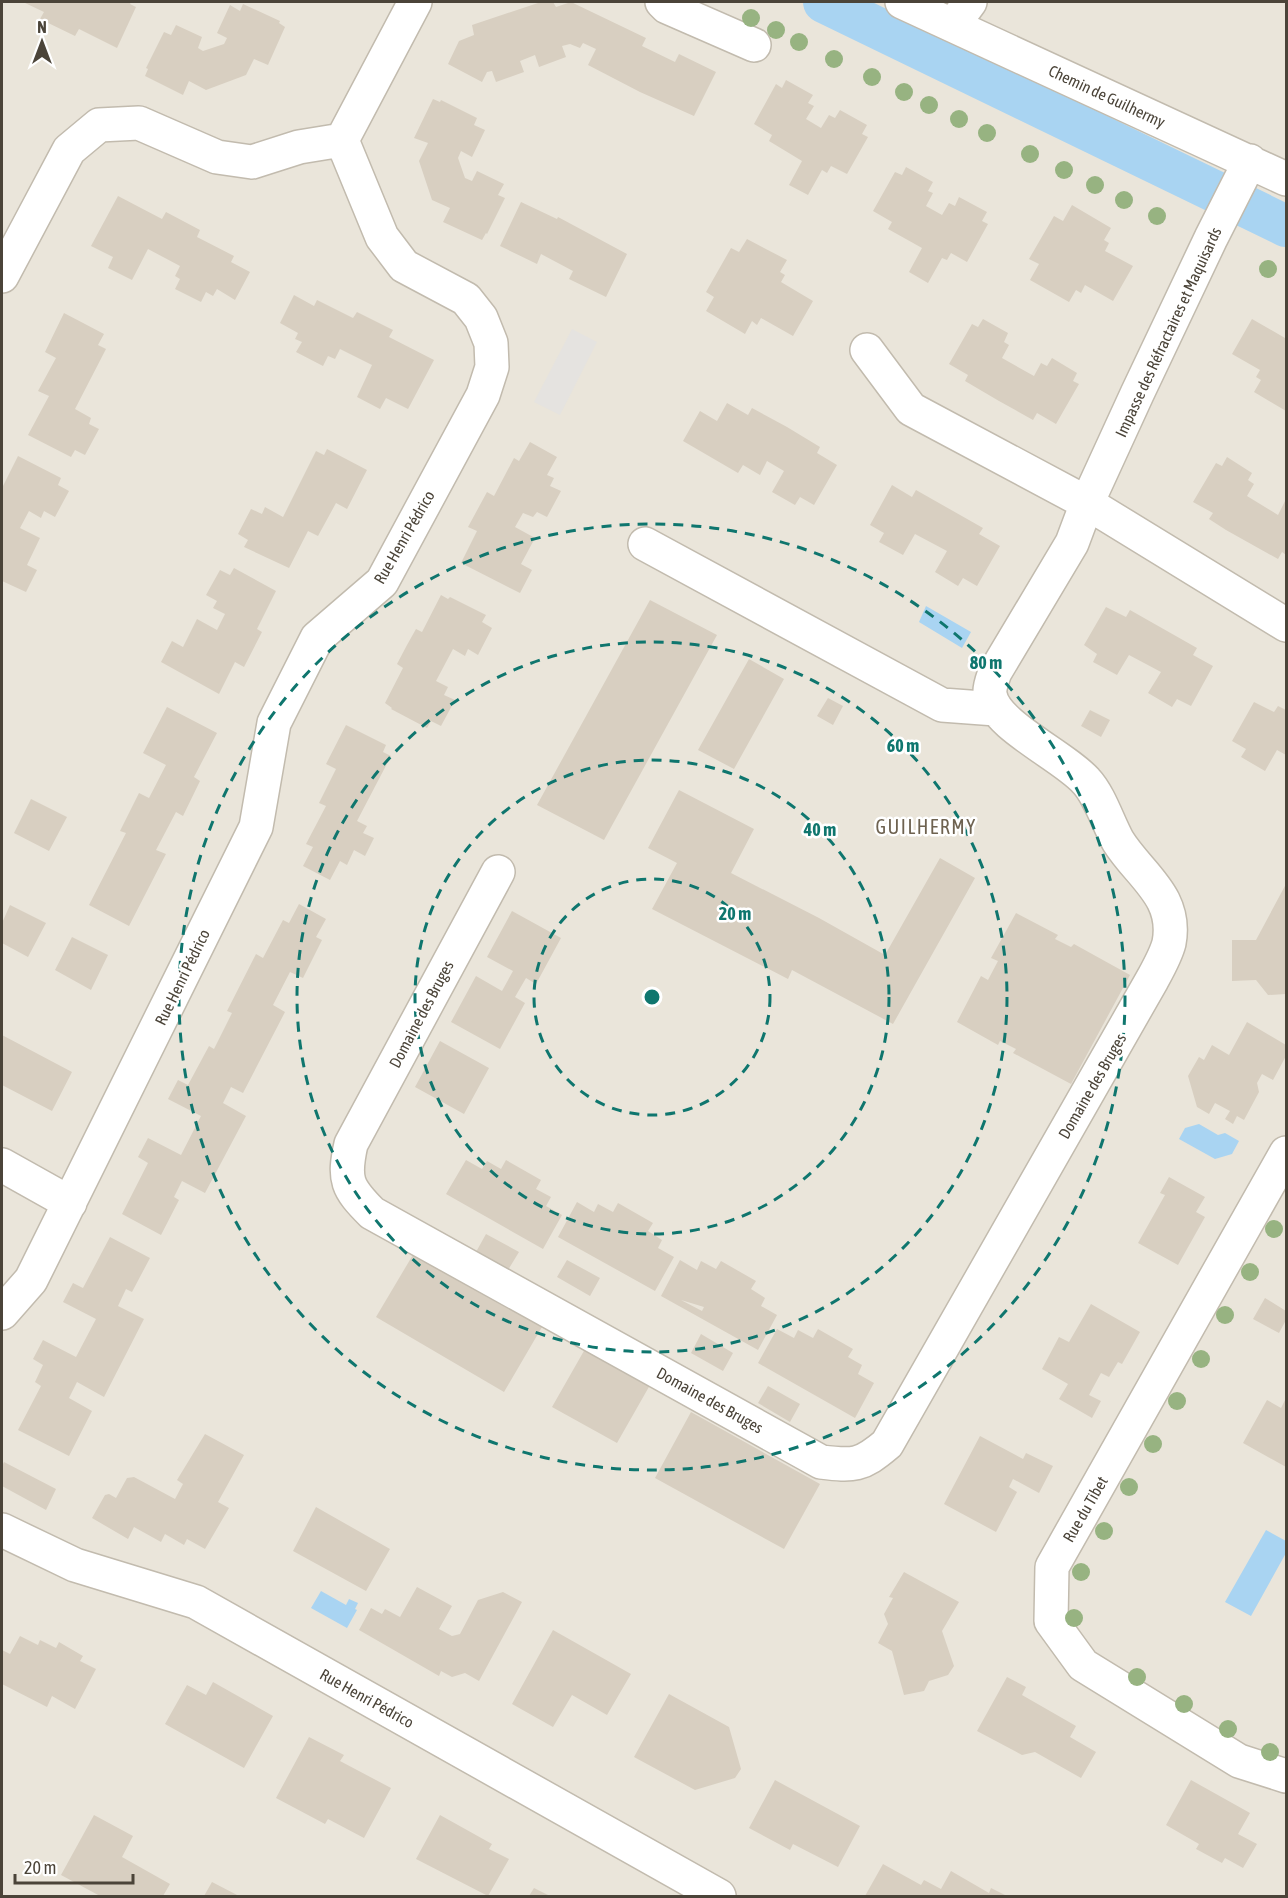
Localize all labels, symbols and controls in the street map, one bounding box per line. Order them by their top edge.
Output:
north arrow [12,12,72,72]
text: N [37,18,47,36]
street label: Chemin de Guilhermy [1045,61,1168,132]
street label: Impasse des Réfractaires et Maquisards [1111,224,1226,440]
street label: Rue Henri Pédrico [370,487,438,587]
text: 80 m [970,652,1002,673]
text: 60 m [887,735,919,756]
district label: GUILHERMY [875,815,977,838]
text: 40 m [803,819,836,840]
text: 20 m [719,903,751,924]
street label: Rue Henri Pédrico [151,926,213,1028]
street label: Domaine des Bruges [385,957,458,1071]
centre of rings [642,987,662,1007]
street label: Domaine des Bruges [1055,1030,1130,1142]
street label: Domaine des Bruges [653,1363,767,1438]
street label: Rue du Tibet [1059,1473,1111,1545]
street label: Rue Henri Pédrico [317,1665,417,1731]
scale bar [15,1847,134,1885]
text: 20 m [24,1857,56,1878]

